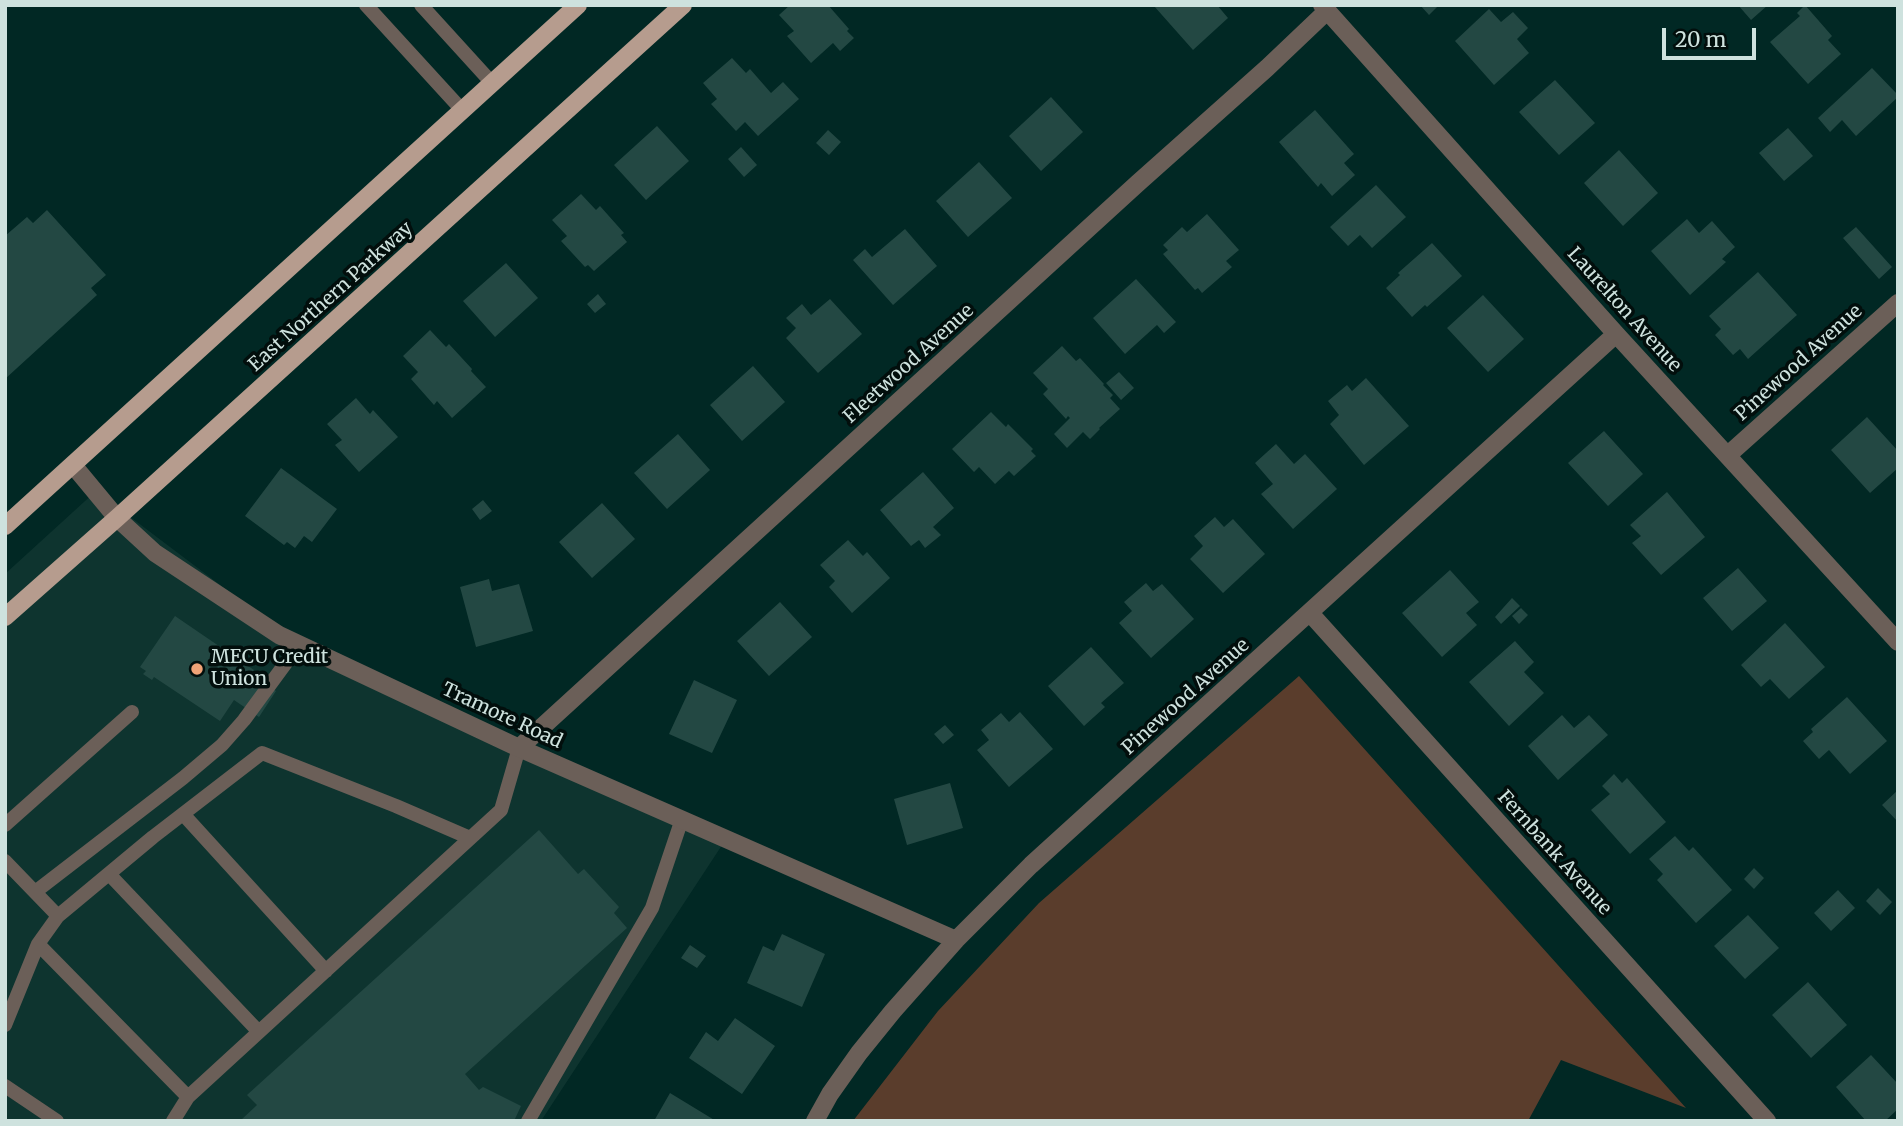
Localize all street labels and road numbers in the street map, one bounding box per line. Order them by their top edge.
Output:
street label: East Northern Parkway [244,217,418,377]
street label: Laurelton Avenue [1562,243,1686,377]
street label: Fleetwood Avenue [839,300,979,428]
street label: Pinewood Avenue [1731,300,1867,426]
street label: Pinewood Avenue [1118,634,1254,760]
street label: Tramore Road [438,678,566,754]
street label: Fernbank Avenue [1492,786,1616,920]

